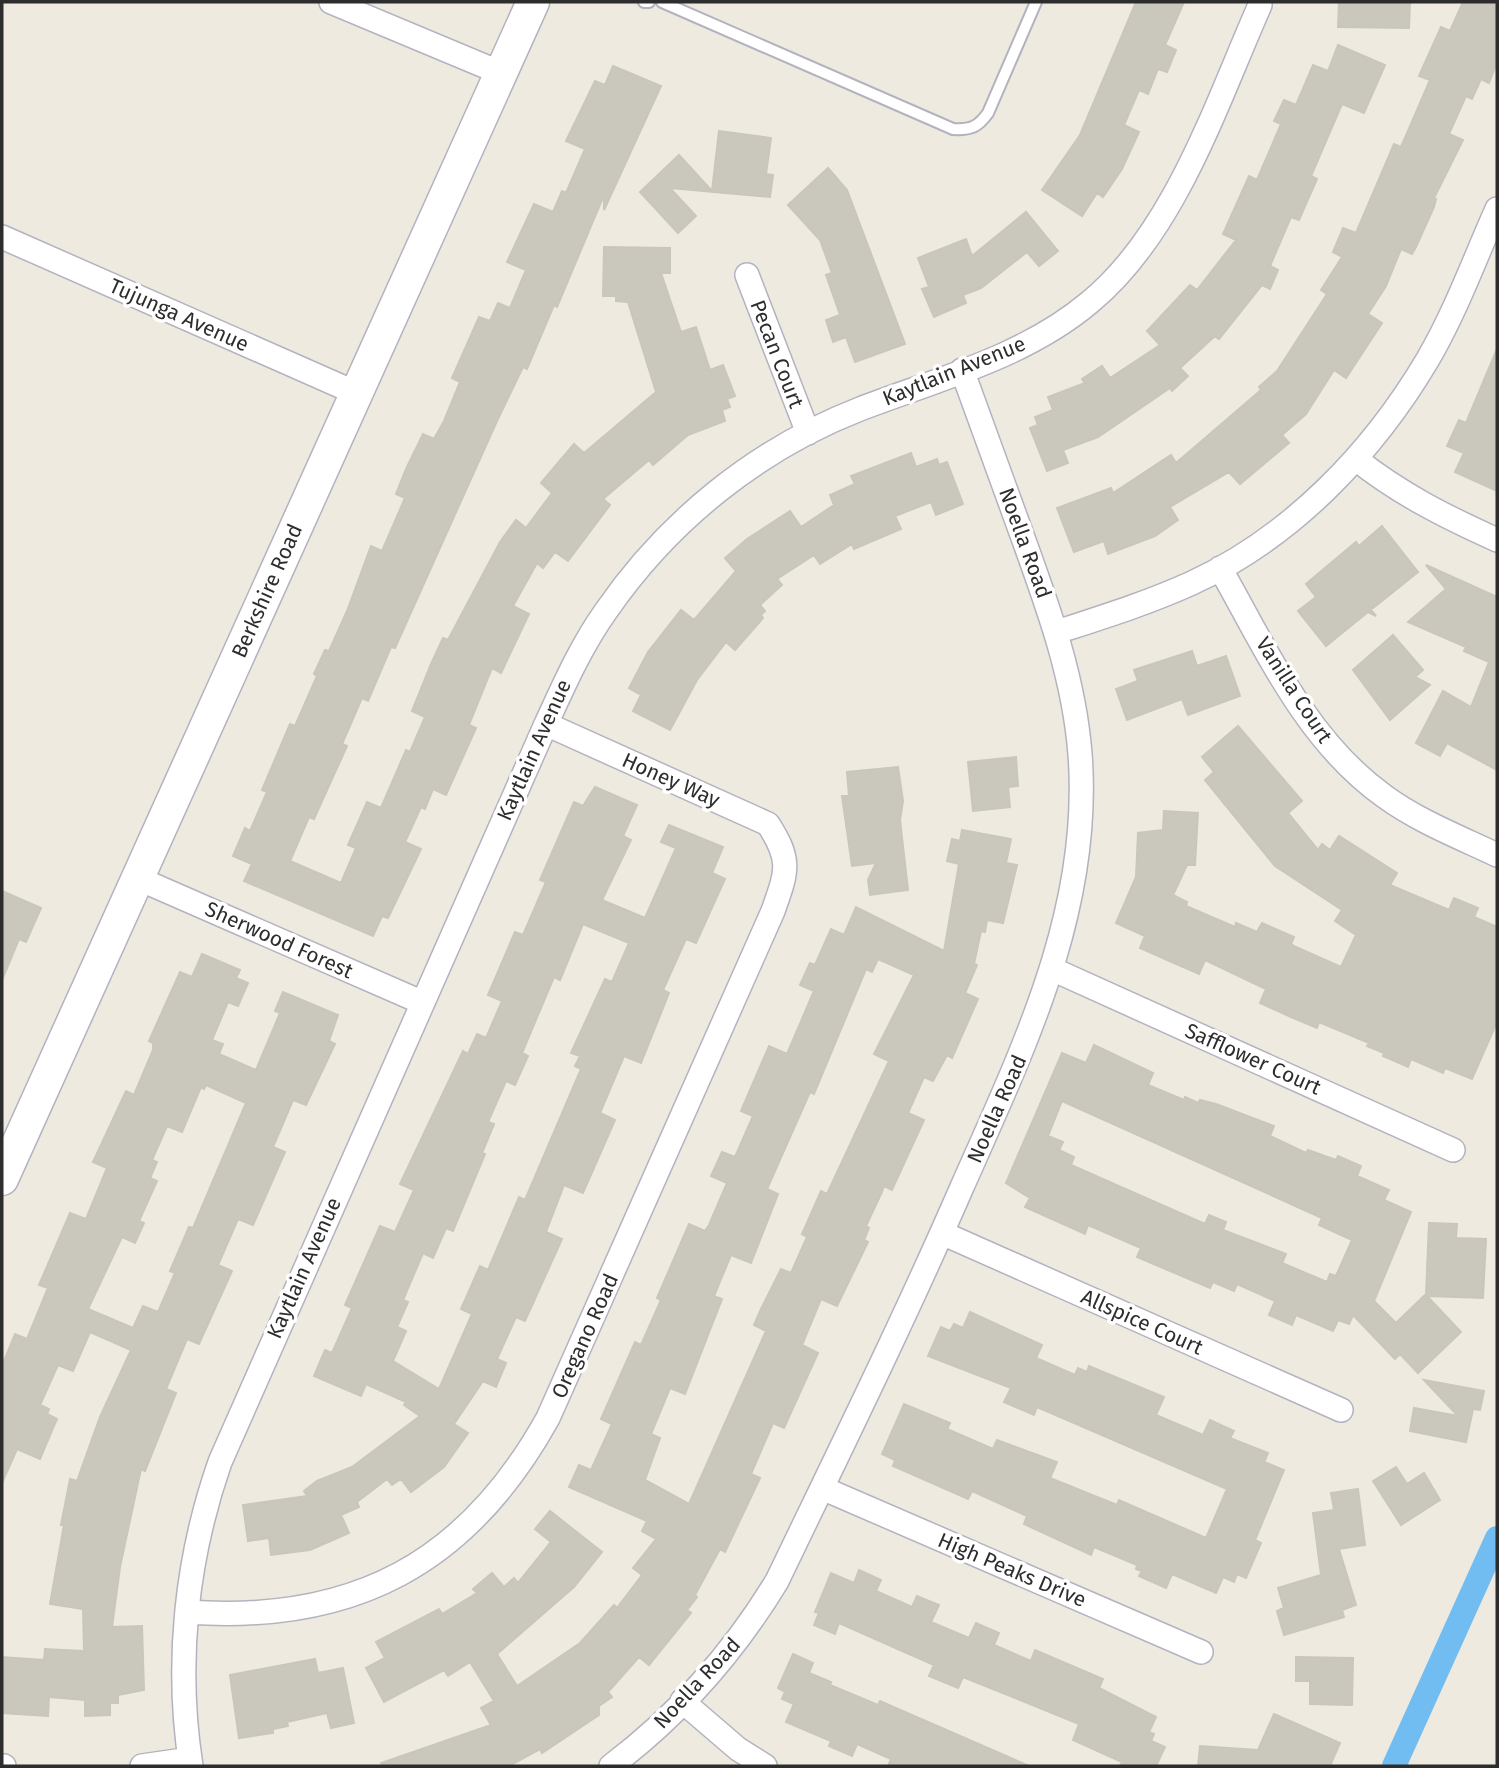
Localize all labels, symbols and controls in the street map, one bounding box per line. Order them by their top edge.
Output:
street label: Tujunga Avenue [105,273,253,357]
street label: Pecan Court [744,296,810,412]
street label: Kaytlain Avenue [879,330,1029,412]
street label: Noella Road [993,484,1057,602]
street label: Berkshire Road [226,520,308,662]
street label: Vanilla Court [1250,632,1338,748]
street label: Kaytlain Avenue [491,675,577,825]
street label: Honey Way [618,747,725,813]
street label: Sherwood Forest [201,896,357,984]
street label: Safflower Court [1181,1017,1325,1101]
street label: Noella Road [962,1051,1032,1167]
street label: Kaytlain Avenue [261,1193,347,1343]
street label: Oregano Road [546,1270,624,1402]
street label: Allspice Court [1077,1284,1207,1361]
street label: High Peaks Drive [934,1527,1090,1613]
street label: Noella Road [648,1632,746,1734]

